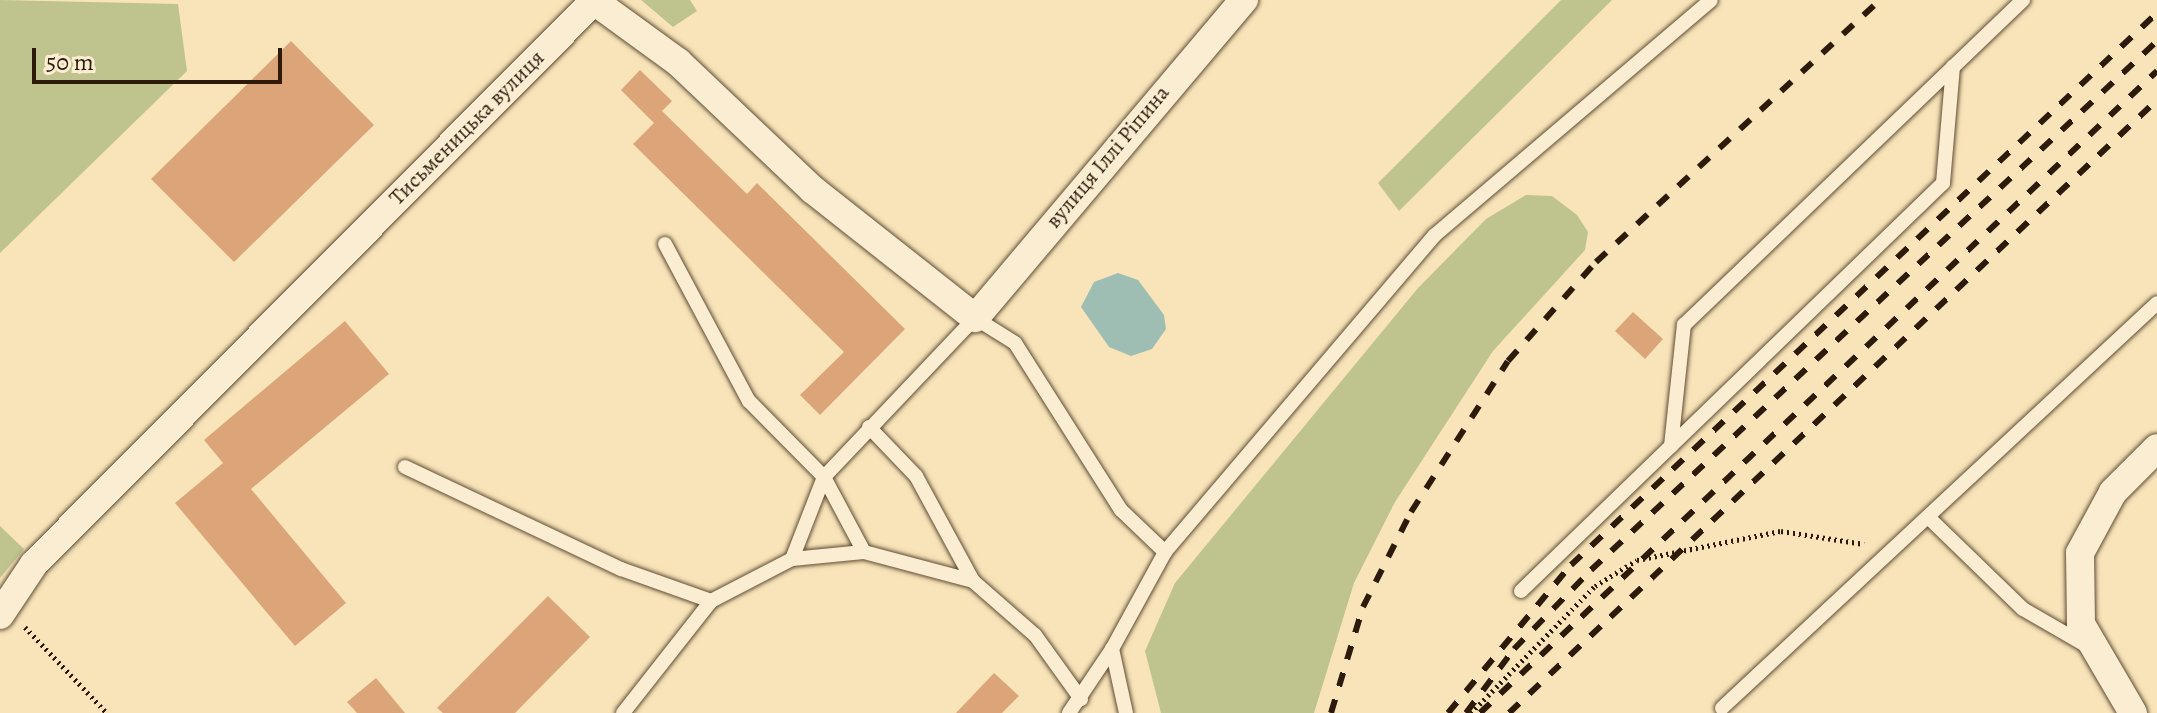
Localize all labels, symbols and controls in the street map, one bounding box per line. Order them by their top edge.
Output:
scale bar [36,32,286,82]
street label: Тисьменицька вулиця [384,45,550,211]
text: 50 m [46,46,94,78]
street label: вулиця Іллі Ріпина [1041,80,1175,234]

